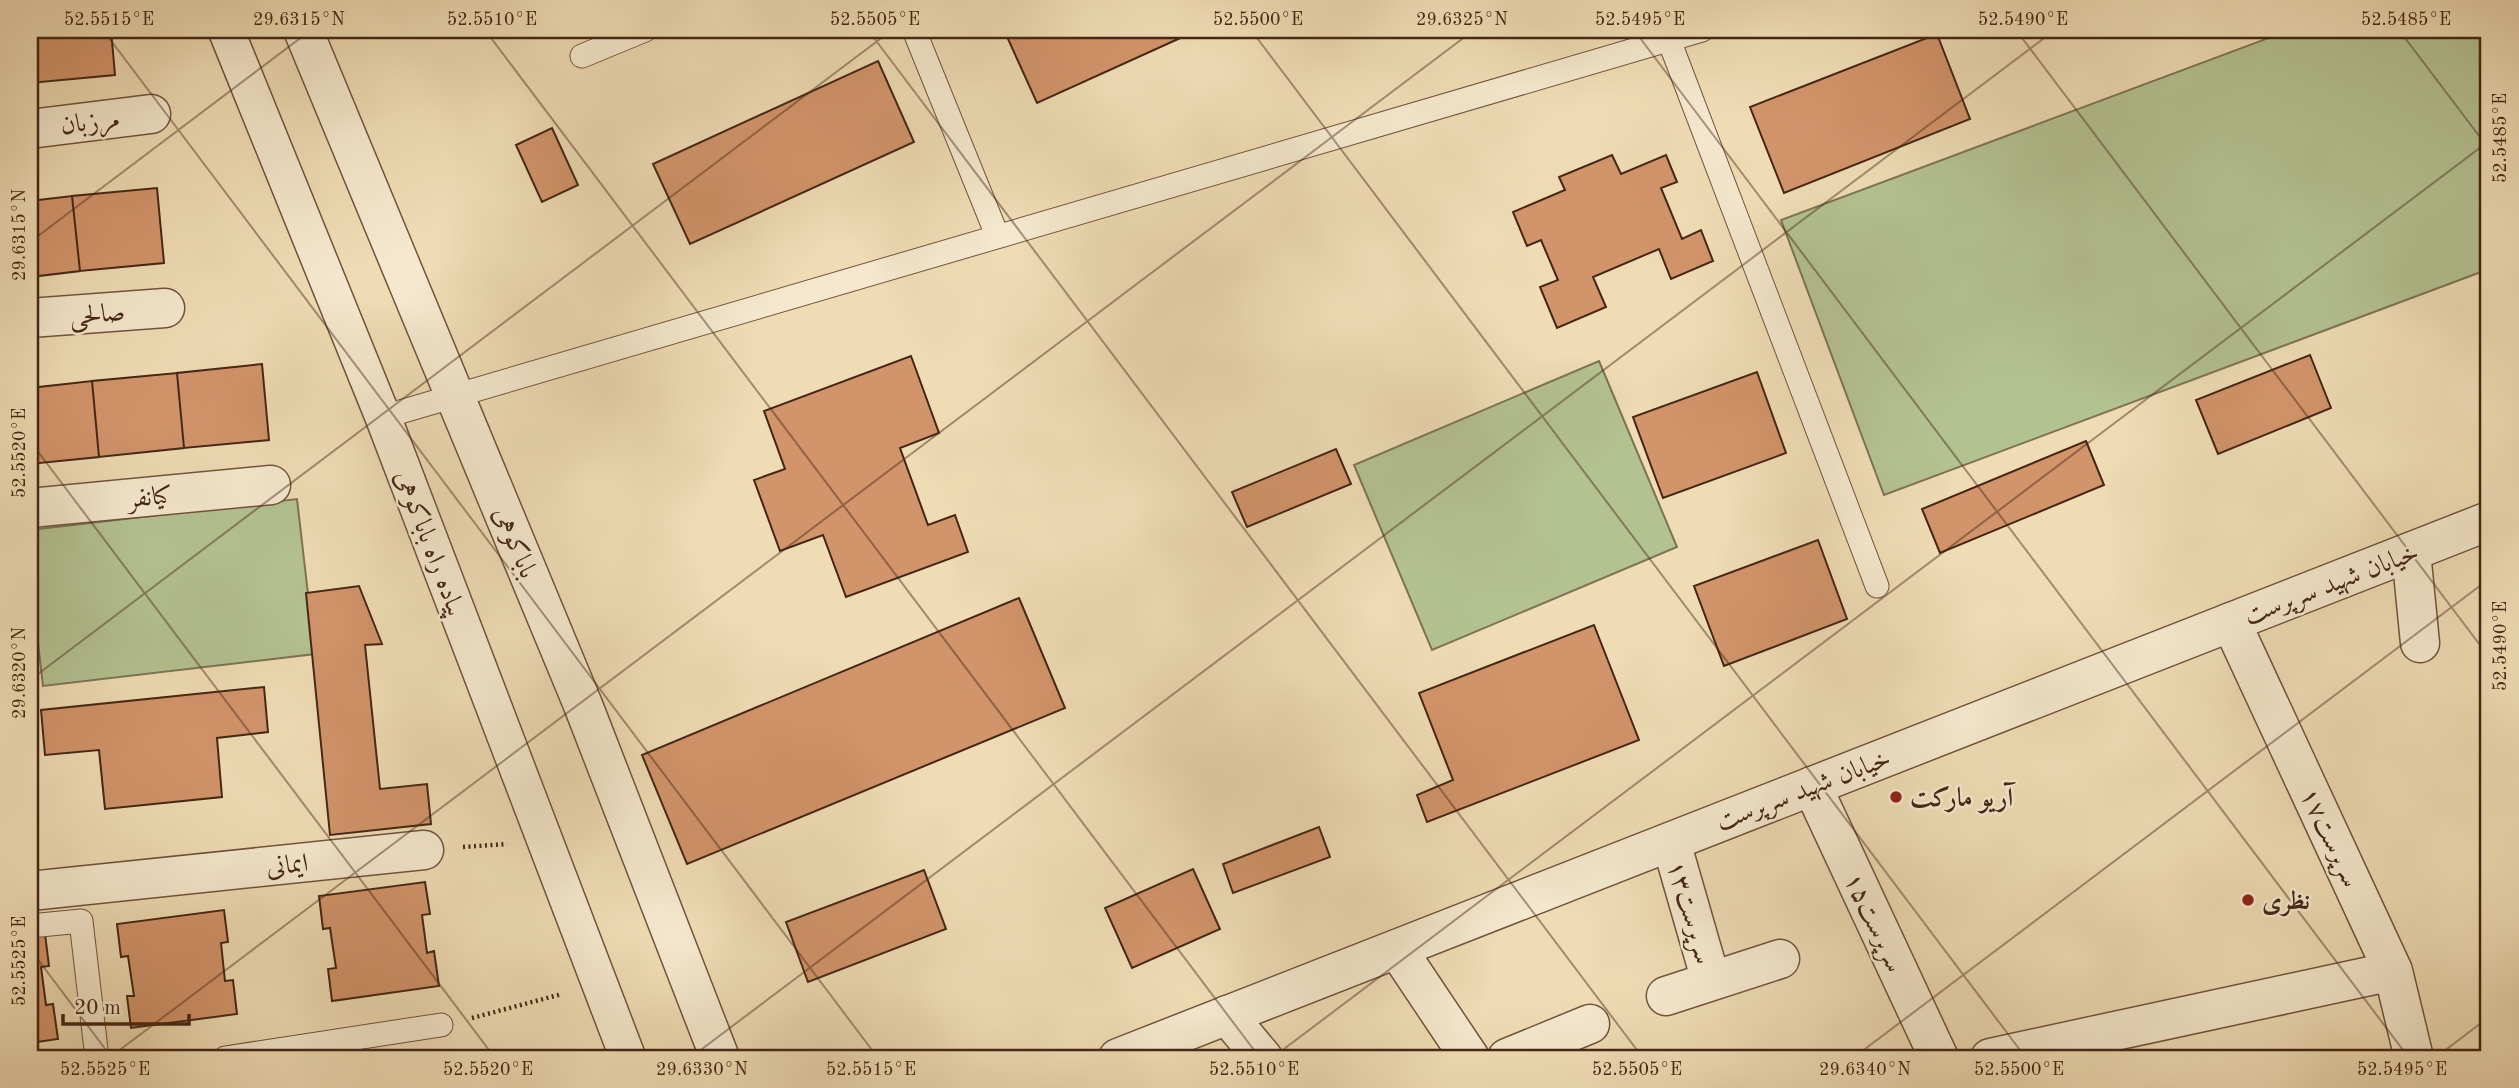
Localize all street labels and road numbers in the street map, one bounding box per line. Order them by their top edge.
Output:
street label: مرزبان [59,106,122,142]
street label: صالحی [68,300,126,333]
street label: پیاده راه باباکوهی [386,467,469,622]
street label: کیانفر [124,483,174,516]
street label: باباکوهی [486,503,541,583]
street label: خیابان شهید سرپرست [2241,540,2423,632]
street label: خیابان شهید سرپرست [1713,746,1895,838]
street label: سرپرست۱۷ [2293,784,2363,892]
street label: ایمانی [265,851,310,882]
street label: سرپرست۱۳ [1660,858,1716,968]
street label: سرپرست۱۵ [1837,869,1907,977]

